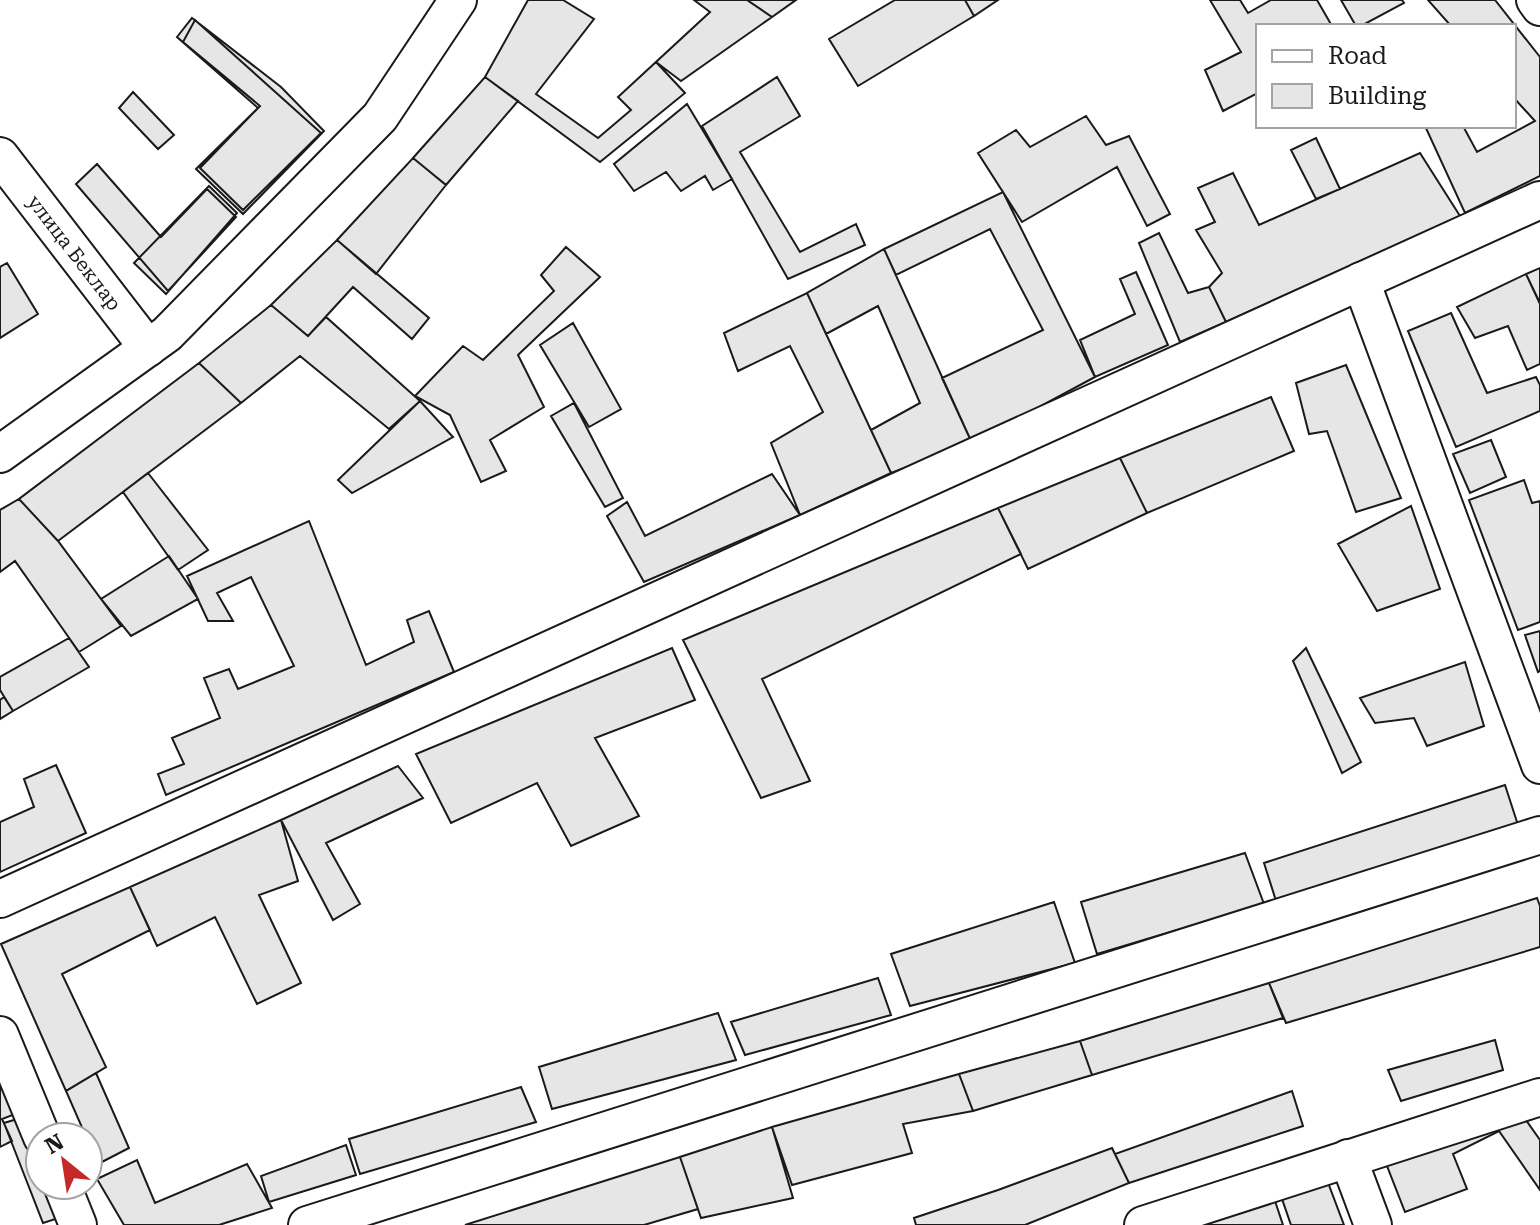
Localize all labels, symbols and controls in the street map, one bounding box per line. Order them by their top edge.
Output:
legend [1256,24,1516,128]
text: Road [1328,42,1387,70]
text: Building [1328,82,1426,110]
street label: улица Беклар [22,190,127,315]
north arrow [24,1121,104,1201]
text: N [41,1129,68,1159]

